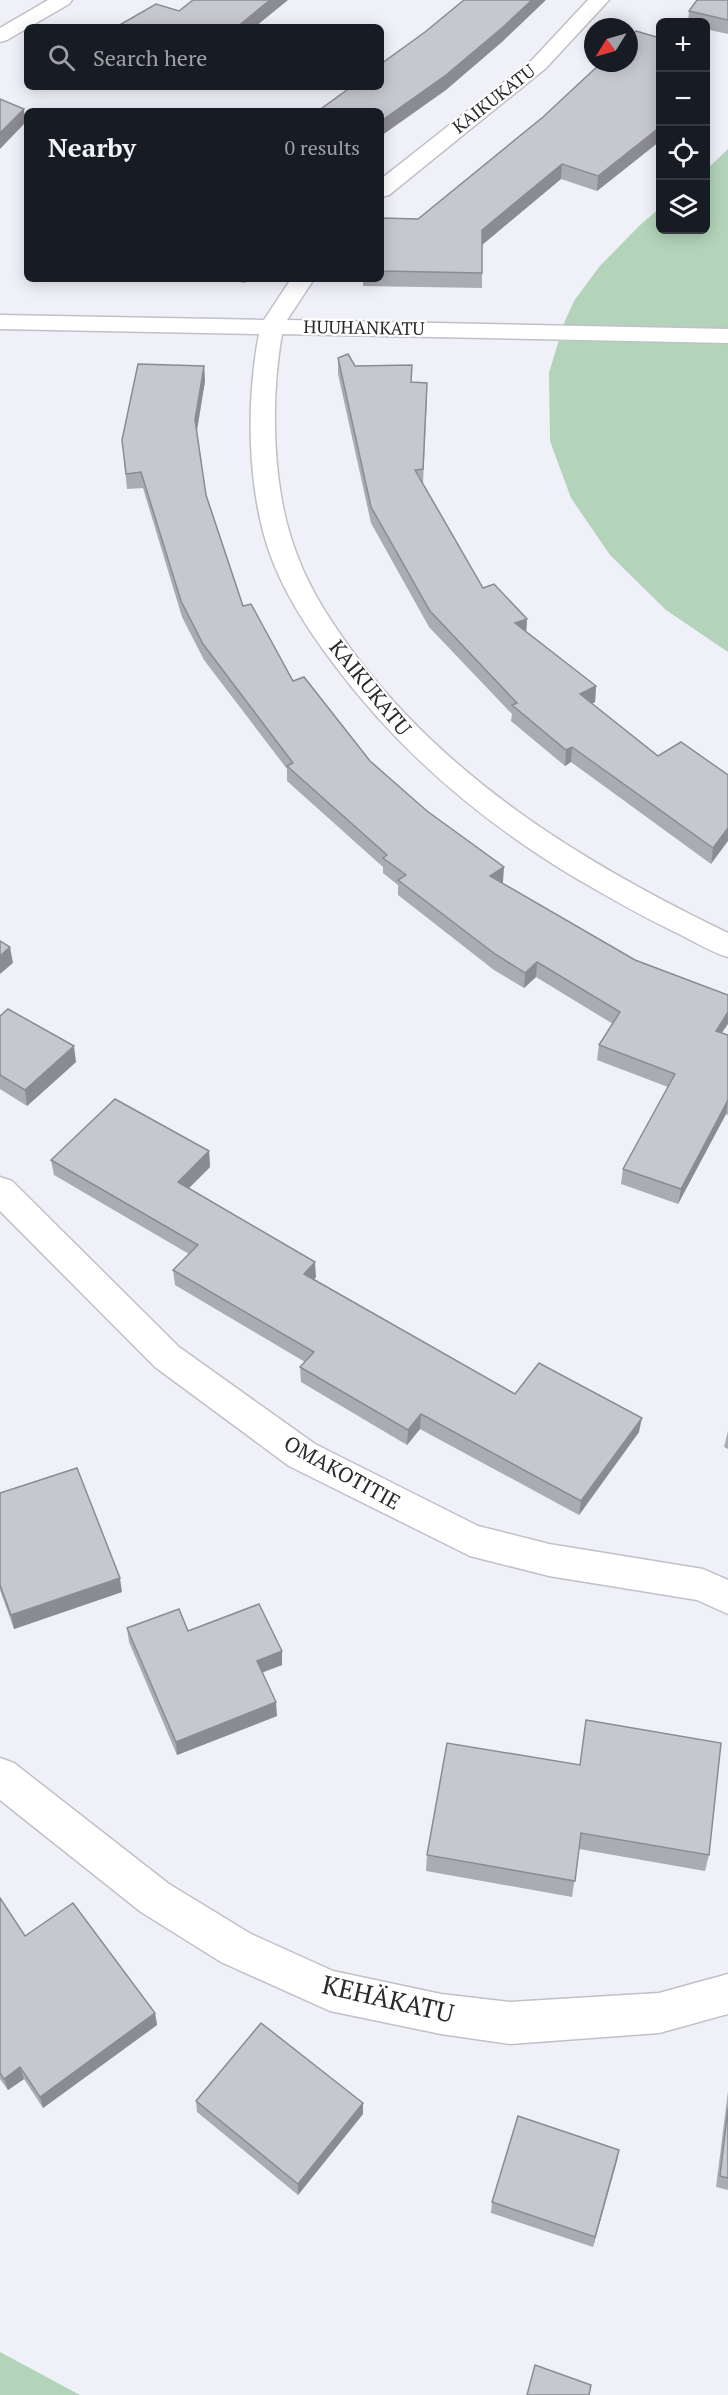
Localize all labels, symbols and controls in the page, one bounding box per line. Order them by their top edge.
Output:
north arrow [584,18,638,72]
map controls [656,18,710,234]
button: + [656,18,710,72]
search box [24,24,384,90]
icon: search [45,41,78,74]
text: Search here [93,43,207,72]
street label: KAIKUKATU [447,58,540,138]
button: − [656,72,710,126]
button: locate [656,126,710,180]
text: Nearby [48,130,136,164]
text: 0 results [285,134,360,161]
button: layers [656,180,710,234]
street label: HUUHANKATU [303,314,425,340]
street label: KAIKUKATU [324,634,418,741]
street label: OMAKOTITIE [279,1429,406,1516]
street label: KEHÄKATU [319,1966,458,2030]

